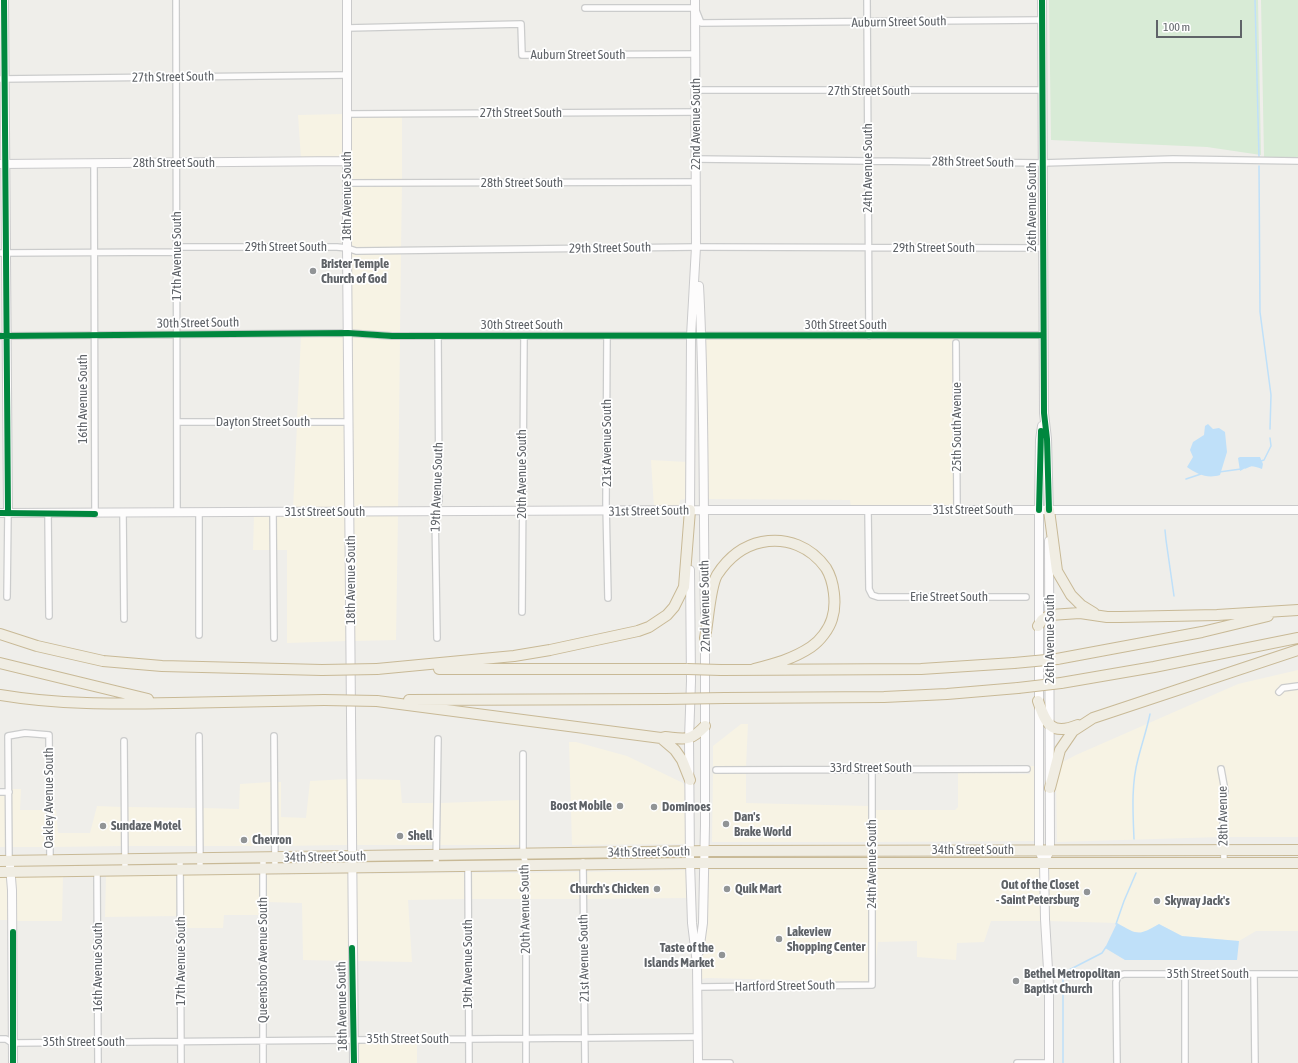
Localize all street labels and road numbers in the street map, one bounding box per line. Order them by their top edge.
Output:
street label: Auburn Street South [851,13,947,31]
street label: Auburn Street South [530,47,626,63]
street label: 27th Street South [132,68,214,86]
street label: 22nd Avenue South [688,78,704,170]
street label: 27th Street South [828,83,910,99]
street label: 27th Street South [480,105,562,121]
street label: 24th Avenue South [860,123,876,213]
street label: 18th Avenue South [339,151,355,241]
street label: 28th Street South [932,153,1014,171]
street label: 28th Street South [133,155,215,171]
street label: 26th Avenue South [1024,162,1040,252]
street label: 28th Street South [481,175,563,191]
street label: 17th Avenue South [169,211,185,301]
street label: 29th Street South [245,239,327,255]
street label: 29th Street South [569,239,651,257]
street label: 29th Street South [893,240,975,256]
street label: 30th Street South [157,314,239,332]
street label: 30th Street South [481,317,563,333]
street label: 30th Street South [805,317,887,333]
street label: 16th Avenue South [75,354,91,444]
street label: 25th South Avenue [949,382,965,472]
street label: 21st Avenue South [599,399,615,487]
street label: Dayton Street South [216,414,310,430]
street label: 20th Avenue South [514,429,530,519]
street label: 19th Avenue South [428,442,446,532]
street label: 31st Street South [609,502,689,520]
street label: 31st Street South [933,502,1013,518]
street label: 31st Street South [285,504,365,520]
street label: 18th Avenue South [343,535,359,625]
street label: 22nd Avenue South [696,560,714,652]
street label: Erie Street South [910,589,988,605]
street label: 26th Avenue South [1042,594,1058,684]
street label: Oakley Avenue South [41,747,57,849]
street label: 33rd Street South [830,760,912,776]
street label: 28th Avenue [1215,786,1231,846]
street label: 24th Avenue South [864,819,880,909]
street label: 34th Street South [932,842,1014,858]
street label: 34th Street South [608,843,690,861]
street label: 34th Street South [284,848,366,866]
street label: 20th Avenue South [516,864,534,954]
street label: Queensboro Avenue South [255,897,271,1023]
street label: 21st Avenue South [575,914,593,1002]
street label: 17th Avenue South [173,916,189,1006]
street label: 19th Avenue South [460,919,476,1009]
street label: 16th Avenue South [90,922,106,1012]
street label: 18th Avenue South [333,961,351,1051]
street label: 35th Street South [1167,966,1249,982]
street label: Hartford Street South [735,977,835,995]
street label: 35th Street South [367,1031,449,1047]
street label: 35th Street South [43,1034,125,1050]

